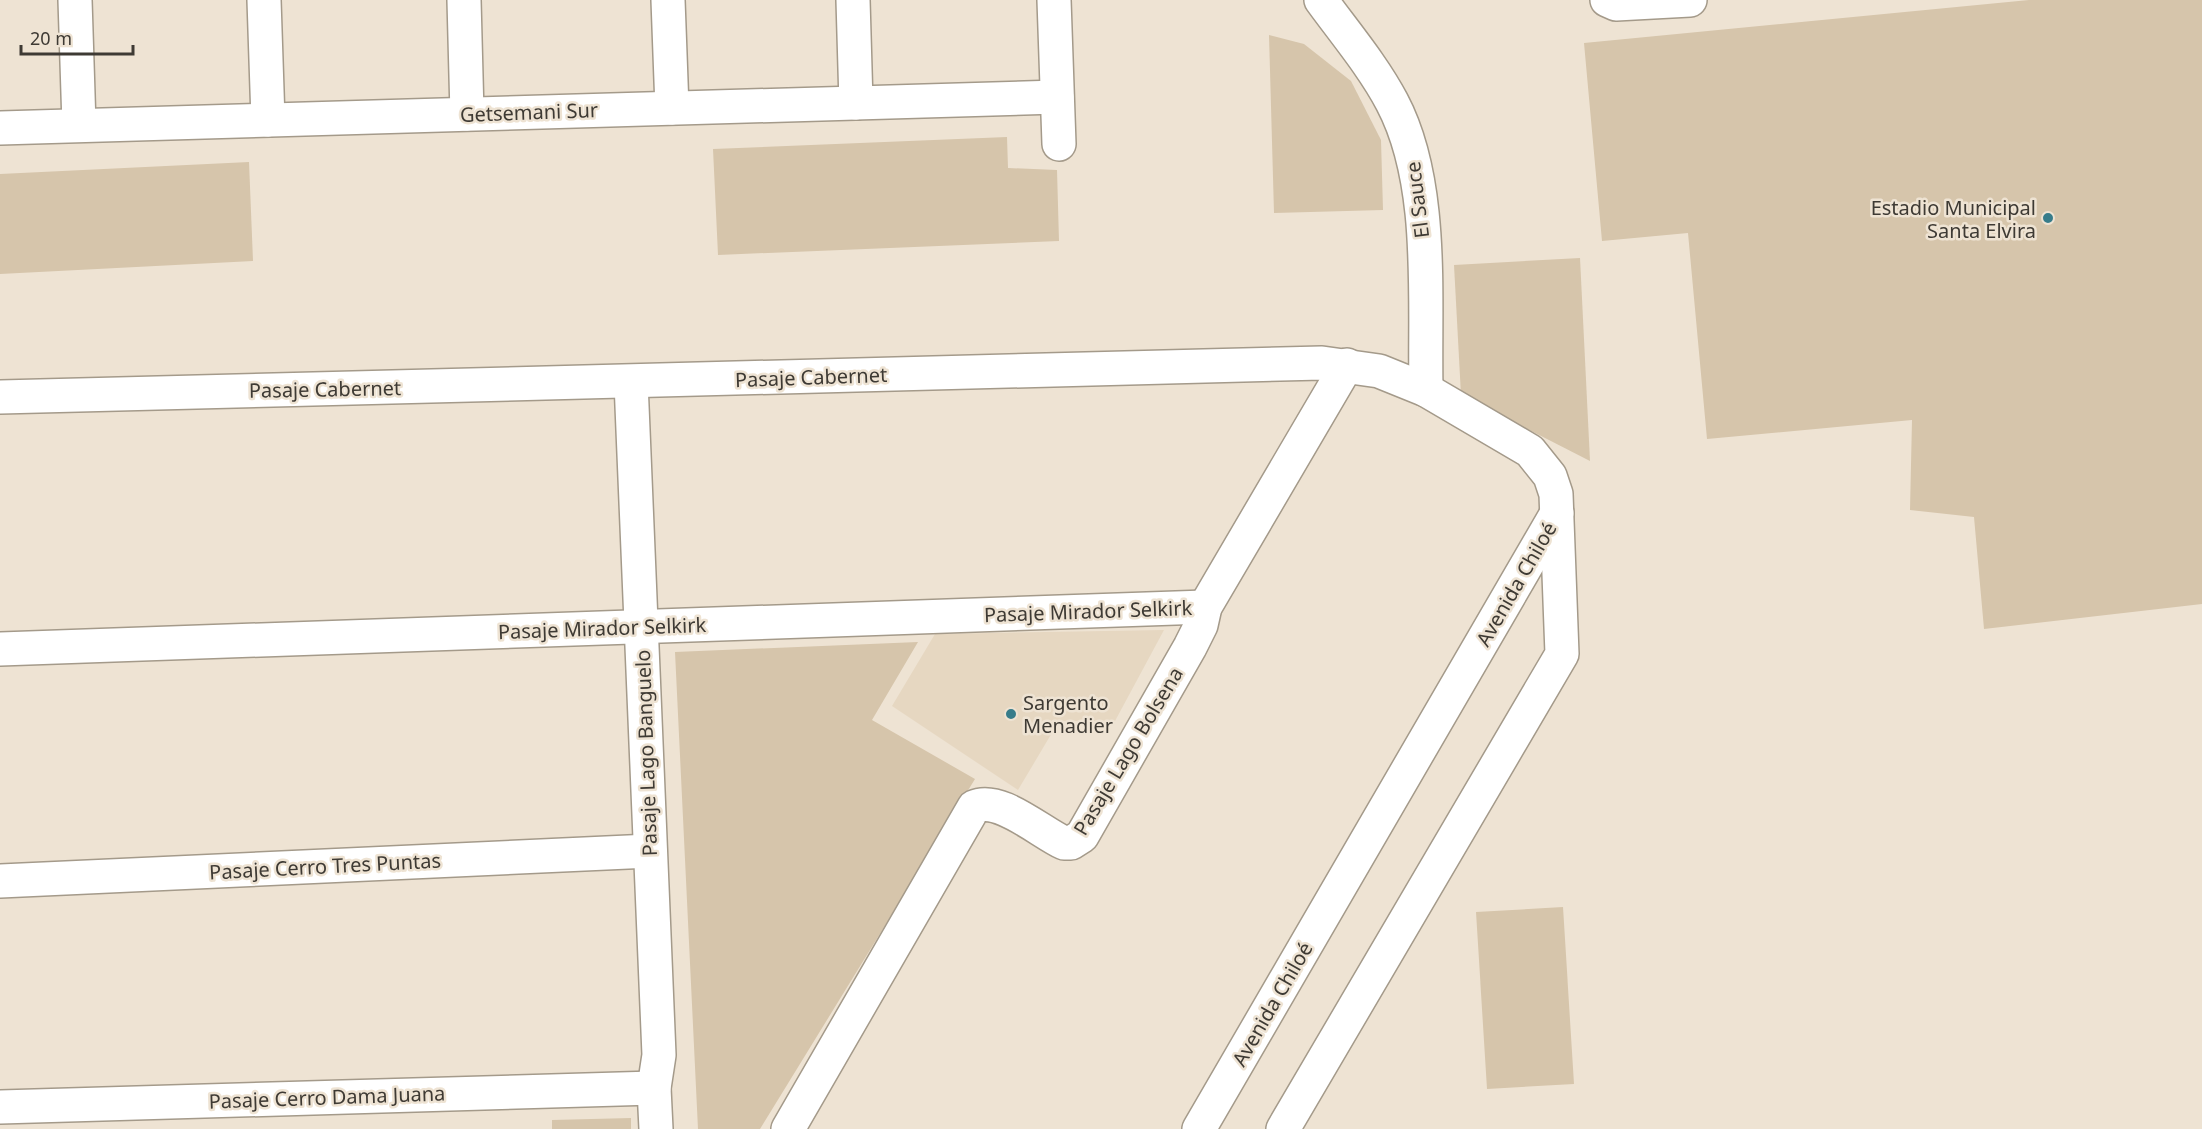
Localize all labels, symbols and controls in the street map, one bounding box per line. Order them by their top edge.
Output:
scale bar [21,18,134,56]
text: 20 m [30,26,72,50]
street label: Getsemani Sur [459,96,599,128]
street label: El Sauce [1399,160,1435,240]
place label: Estadio Municipal Santa Elvira [1871,194,2036,244]
marker: Estadio Municipal Santa Elvira [2041,211,2055,225]
street label: Pasaje Cabernet [734,361,888,393]
street label: Pasaje Cabernet [249,374,401,404]
street label: Avenida Chiloé [1470,517,1562,651]
street label: Pasaje Mirador Selkirk [983,594,1193,628]
street label: Pasaje Mirador Selkirk [497,611,707,645]
street label: Pasaje Lago Banguelo [629,649,663,857]
street label: Pasaje Lago Bolsena [1067,662,1189,840]
place label: Sargento Menadier [1023,689,1113,739]
marker: Sargento Menadier [1004,707,1018,721]
street label: Pasaje Cerro Tres Puntas [208,846,442,886]
street label: Avenida Chiloé [1226,937,1318,1071]
street label: Pasaje Cerro Dama Juana [208,1079,446,1115]

